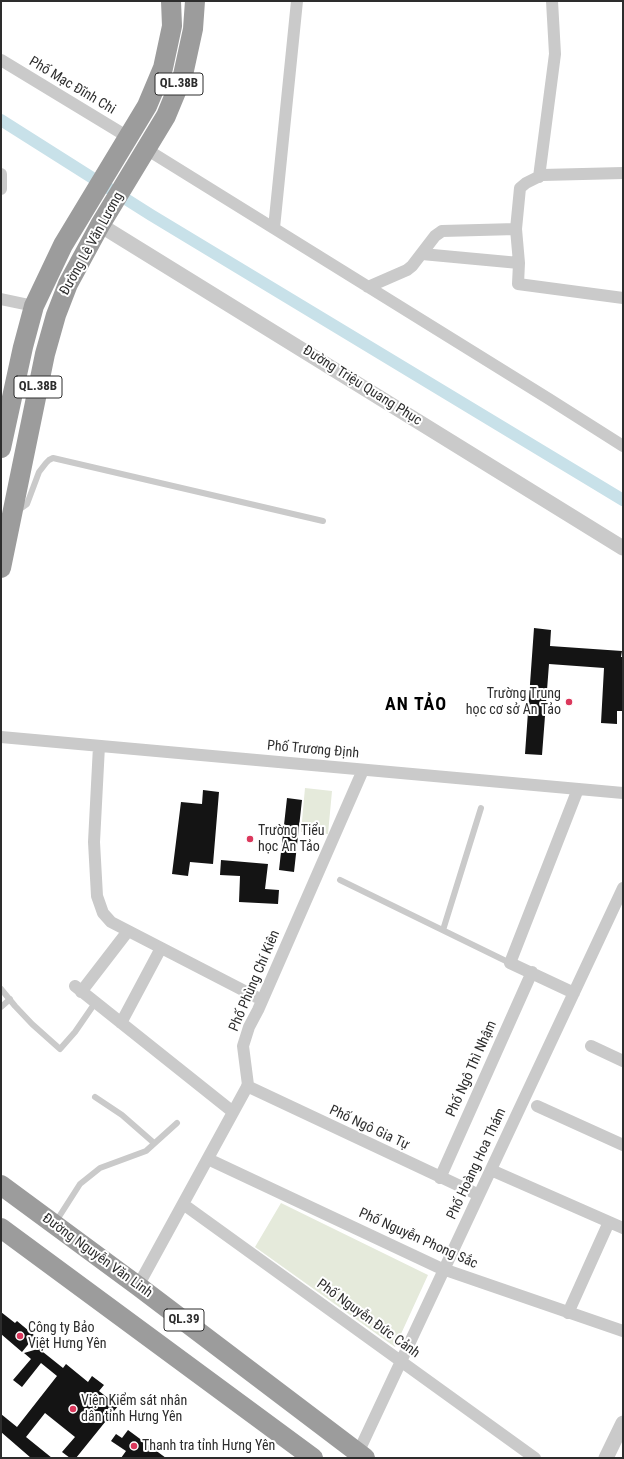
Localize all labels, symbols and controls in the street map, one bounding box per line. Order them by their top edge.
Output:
street label: Phố Mạc Đĩnh Chi [26,54,118,118]
road number: QL.38B [155,73,203,95]
street label: Đường Lê Văn Lương [57,190,127,298]
street label: Đường Triệu Quang Phục [299,343,425,429]
road number: QL.38B [14,376,62,398]
place label: Trường Trung học cơ sở An Tảo [466,686,561,718]
district label: AN TẢO [385,694,447,716]
marker: Trường Trung học cơ sở An Tảo [564,697,574,707]
street label: Phố Trương Định [266,738,360,762]
place label: Trường Tiểu học An Tảo [258,823,325,856]
marker: Trường Tiểu học An Tảo [245,834,255,844]
street label: Phố Phùng Chí Kiên [226,928,284,1034]
street label: Phố Ngô Thì Nhậm [443,1018,501,1120]
street label: Phố Ngô Gia Tự [326,1102,412,1154]
street label: Phố Hoàng Hoa Thám [444,1106,510,1222]
street label: Phố Nguyễn Phong Sắc [356,1205,480,1273]
street label: Đường Nguyễn Văn Linh [39,1210,155,1302]
street label: Phố Nguyễn Đức Cảnh [313,1276,423,1362]
road number: QL.39 [164,1309,204,1331]
place label: Công ty Bảo Việt Hưng Yên [28,1320,107,1352]
marker: Công ty Bảo Việt Hưng Yên [15,1331,25,1341]
place label: Viện Kiểm sát nhân dân tỉnh Hưng Yên [81,1393,187,1426]
marker: Viện Kiểm sát nhân dân tỉnh Hưng Yên [68,1404,78,1414]
place label: Thanh tra tỉnh Hưng Yên [142,1438,275,1454]
marker: Thanh tra tỉnh Hưng Yên [129,1441,139,1451]

